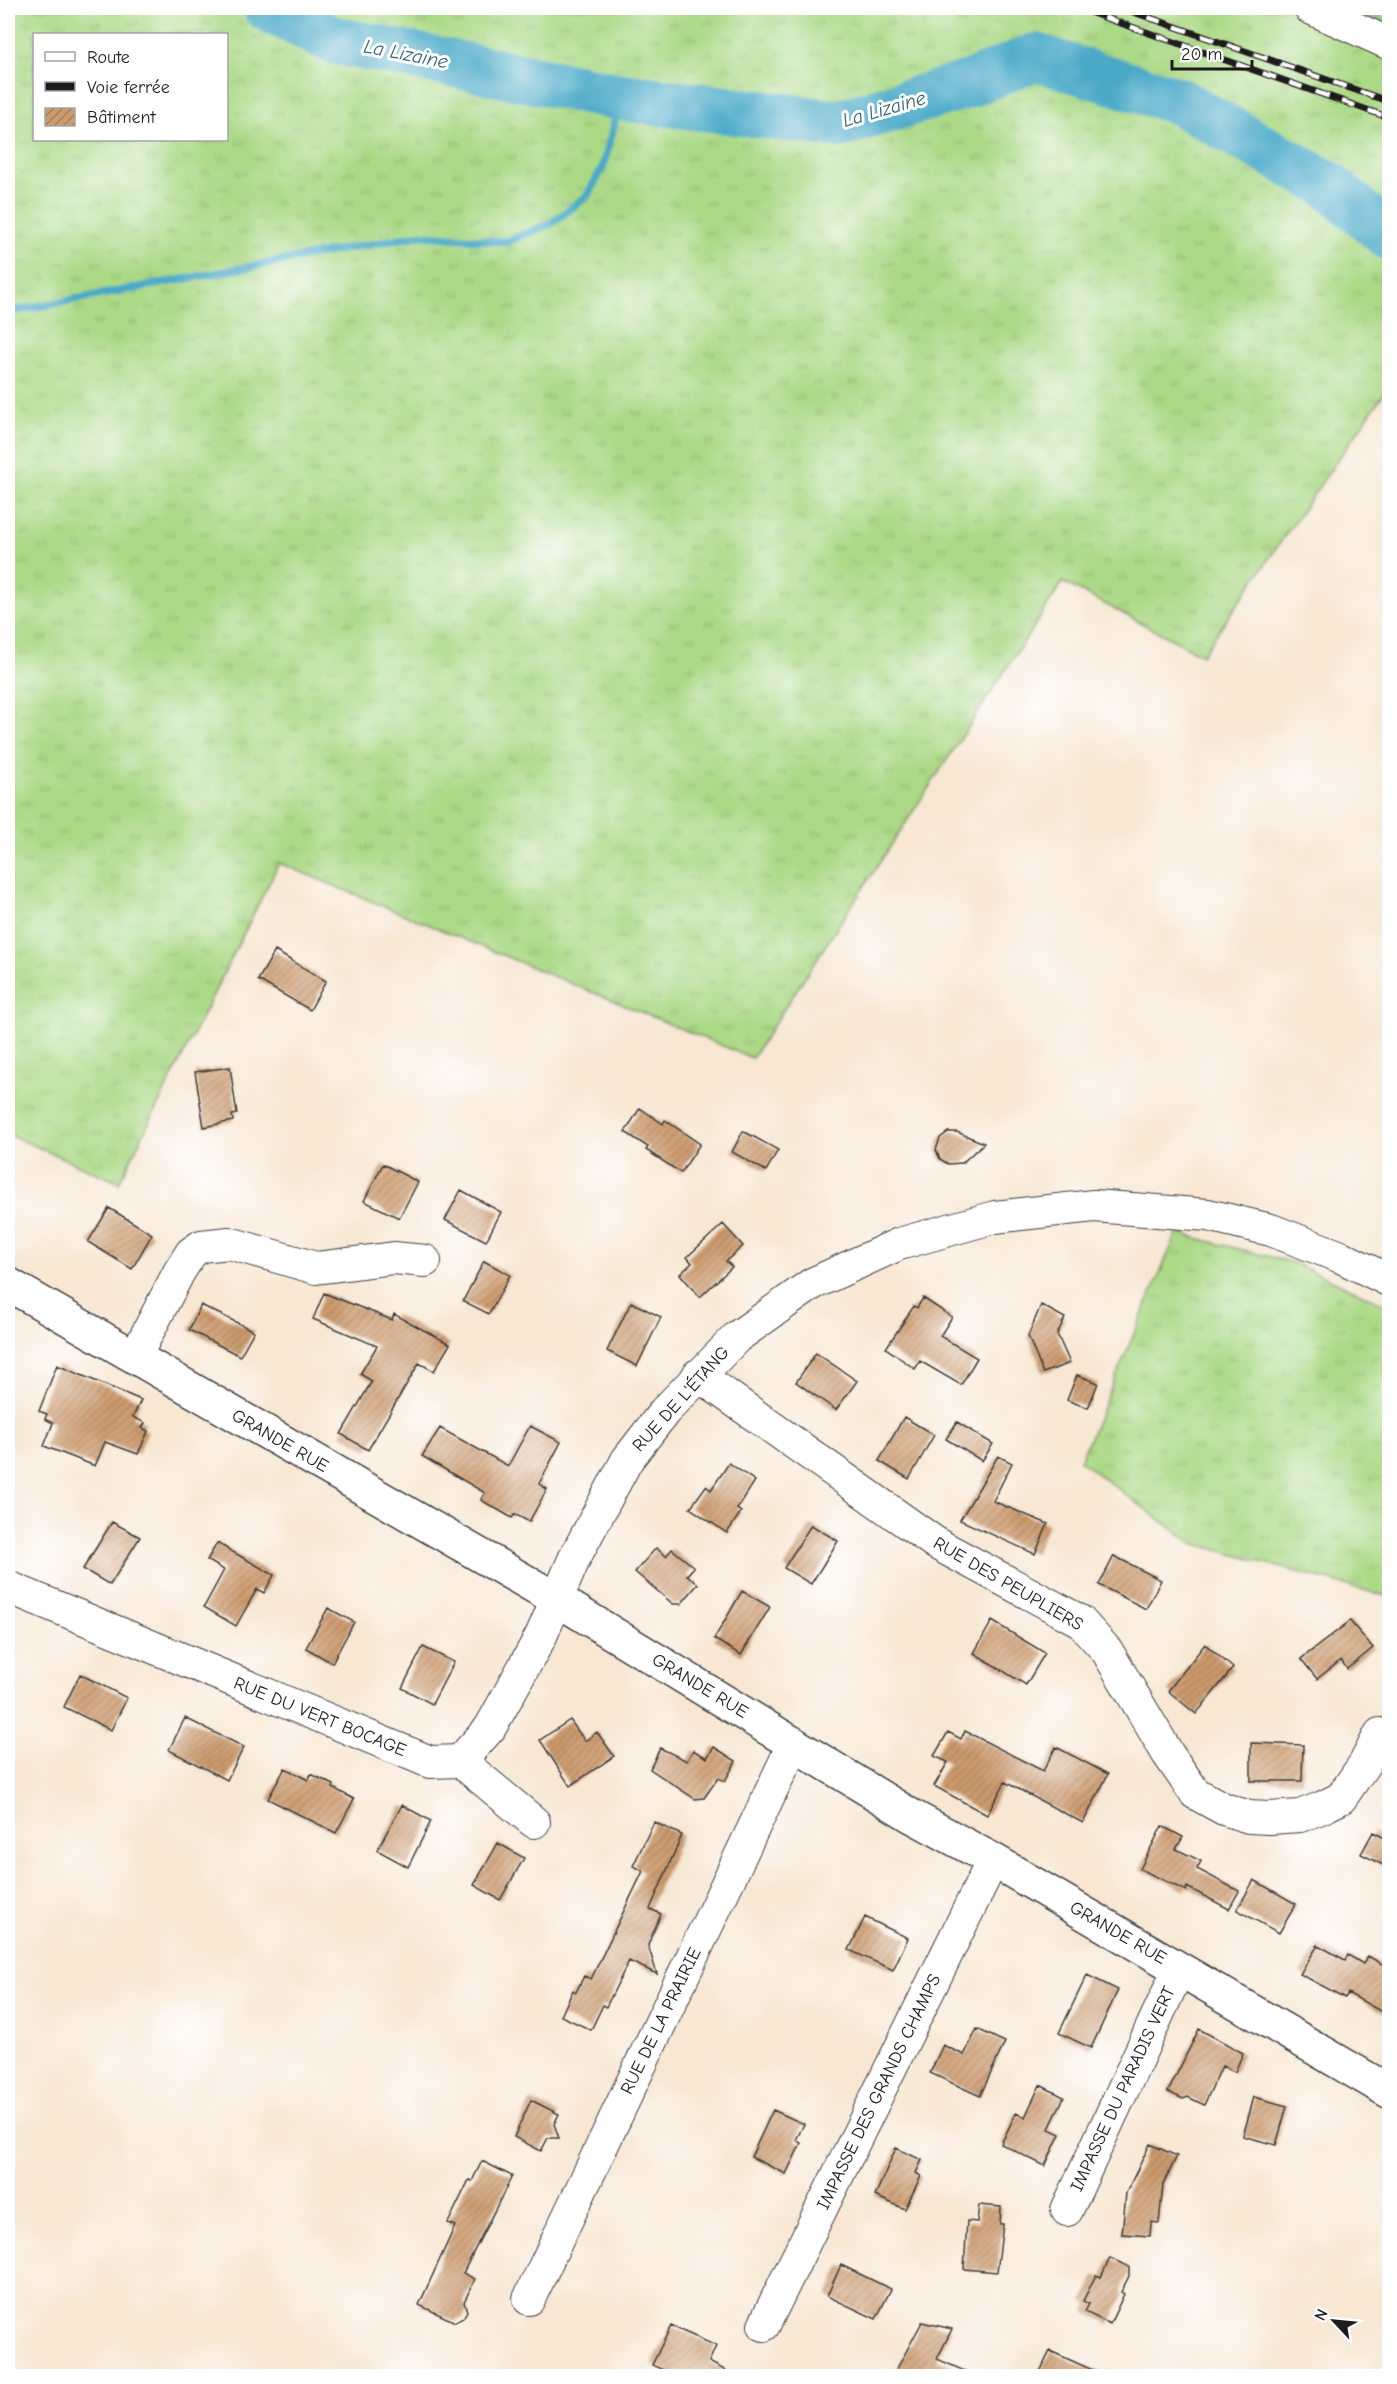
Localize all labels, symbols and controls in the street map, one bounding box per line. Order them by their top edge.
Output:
legend [33,33,228,141]
scale bar [1172,33,1252,71]
water label: La Lizaine [362,35,450,73]
text: 20 m [1181,44,1222,65]
text: Route [87,47,130,68]
text: Voie ferrée [87,77,170,98]
water label: La Lizaine [840,86,928,132]
text: Bâtiment [87,107,157,128]
street label: RUE DE L'ÉTANG [627,1341,734,1456]
street label: GRANDE RUE [228,1405,332,1477]
street label: RUE DES PEUPLIERS [929,1533,1087,1635]
street label: GRANDE RUE [648,1649,752,1723]
street label: RUE DU VERT BOCAGE [231,1673,410,1761]
street label: GRANDE RUE [1066,1897,1170,1969]
street label: RUE DE LA PRAIRIE [616,1944,706,2098]
street label: IMPASSE DES GRANDS CHAMPS [813,1971,945,2213]
street label: IMPASSE DU PARADIS VERT [1066,1983,1180,2195]
north arrow [1304,2291,1364,2351]
text: N [1311,2306,1332,2323]

